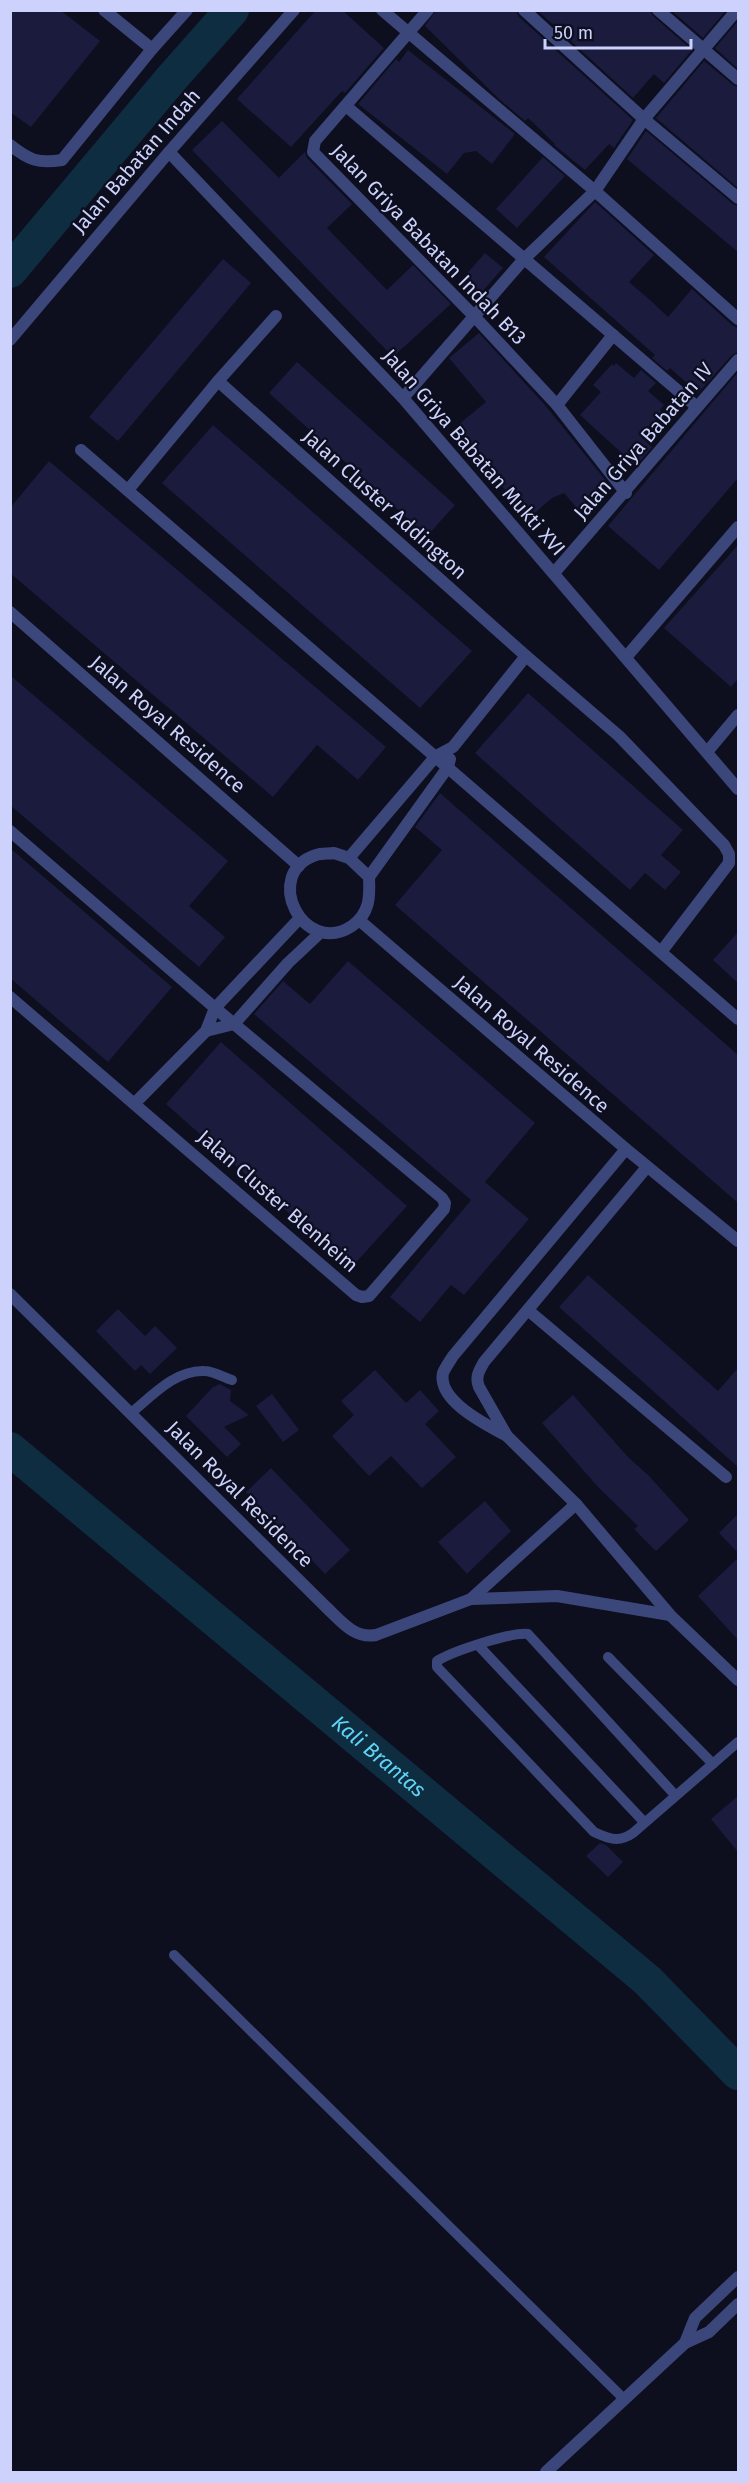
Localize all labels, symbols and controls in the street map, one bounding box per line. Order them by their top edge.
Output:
scale bar [545,12,690,50]
text: 50 m [554,22,593,44]
street label: Jalan Babatan Indah [67,84,205,238]
street label: Jalan Griya Babatan Indah B13 [327,138,531,350]
street label: Jalan Griya Babatan Mukti XVI [378,344,570,560]
street label: Jalan Griya Babatan IV [568,358,718,524]
street label: Jalan Cluster Addington [298,424,472,584]
street label: Jalan Royal Residence [86,650,250,798]
street label: Jalan Royal Residence [450,970,614,1118]
street label: Jalan Cluster Blenheim [193,1125,363,1277]
street label: Jalan Royal Residence [162,1416,318,1572]
water label: Kali Brantas [327,1710,431,1803]

